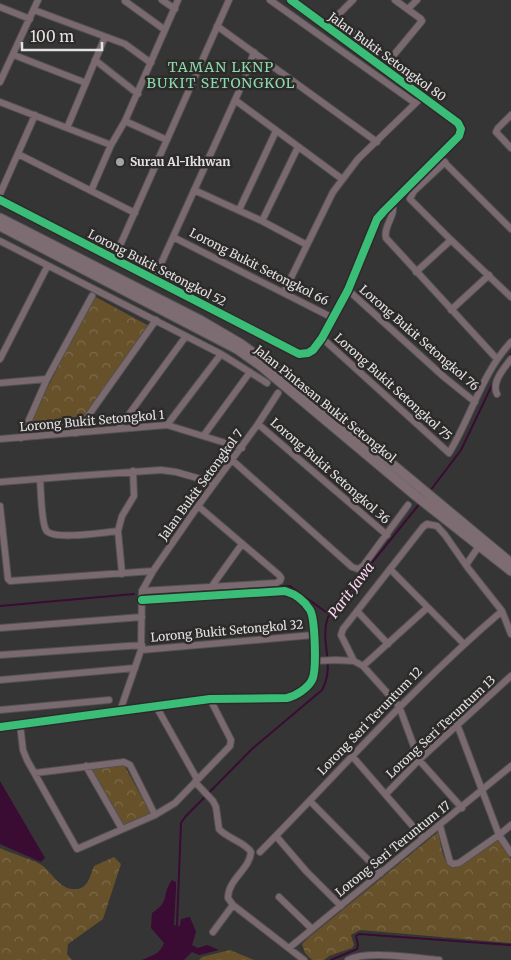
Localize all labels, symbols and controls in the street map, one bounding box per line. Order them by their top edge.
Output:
street label: Jalan Bukit Setongkol 80 [325,8,449,104]
scale bar [22,20,102,52]
text: 100 m [30,27,74,46]
district label: TAMAN LKNP BUKIT SETONGKOL [147,58,295,92]
place label: Surau Al-Ikhwan [130,154,230,169]
marker: Surau Al-Ikhwan [114,156,126,168]
street label: Lorong Bukit Setongkol 66 [187,225,331,308]
street label: Lorong Bukit Setongkol 52 [86,226,229,309]
street label: Lorong Bukit Setongkol 76 [357,282,482,393]
street label: Lorong Bukit Setongkol 75 [331,330,455,443]
street label: Jalan Pintasan Bukit Setongkol [251,341,399,466]
street label: Lorong Bukit Setongkol 1 [19,407,165,434]
street label: Lorong Bukit Setongkol 36 [267,415,393,527]
street label: Jalan Bukit Setongkol 7 [155,426,246,544]
water label: Parit Jawa [324,558,378,622]
street label: Lorong Bukit Setongkol 32 [150,616,304,645]
street label: Lorong Seri Teruntum 12 [314,664,425,778]
street label: Lorong Seri Teruntum 13 [383,672,499,781]
street label: Lorong Seri Teruntum 17 [332,798,453,900]

